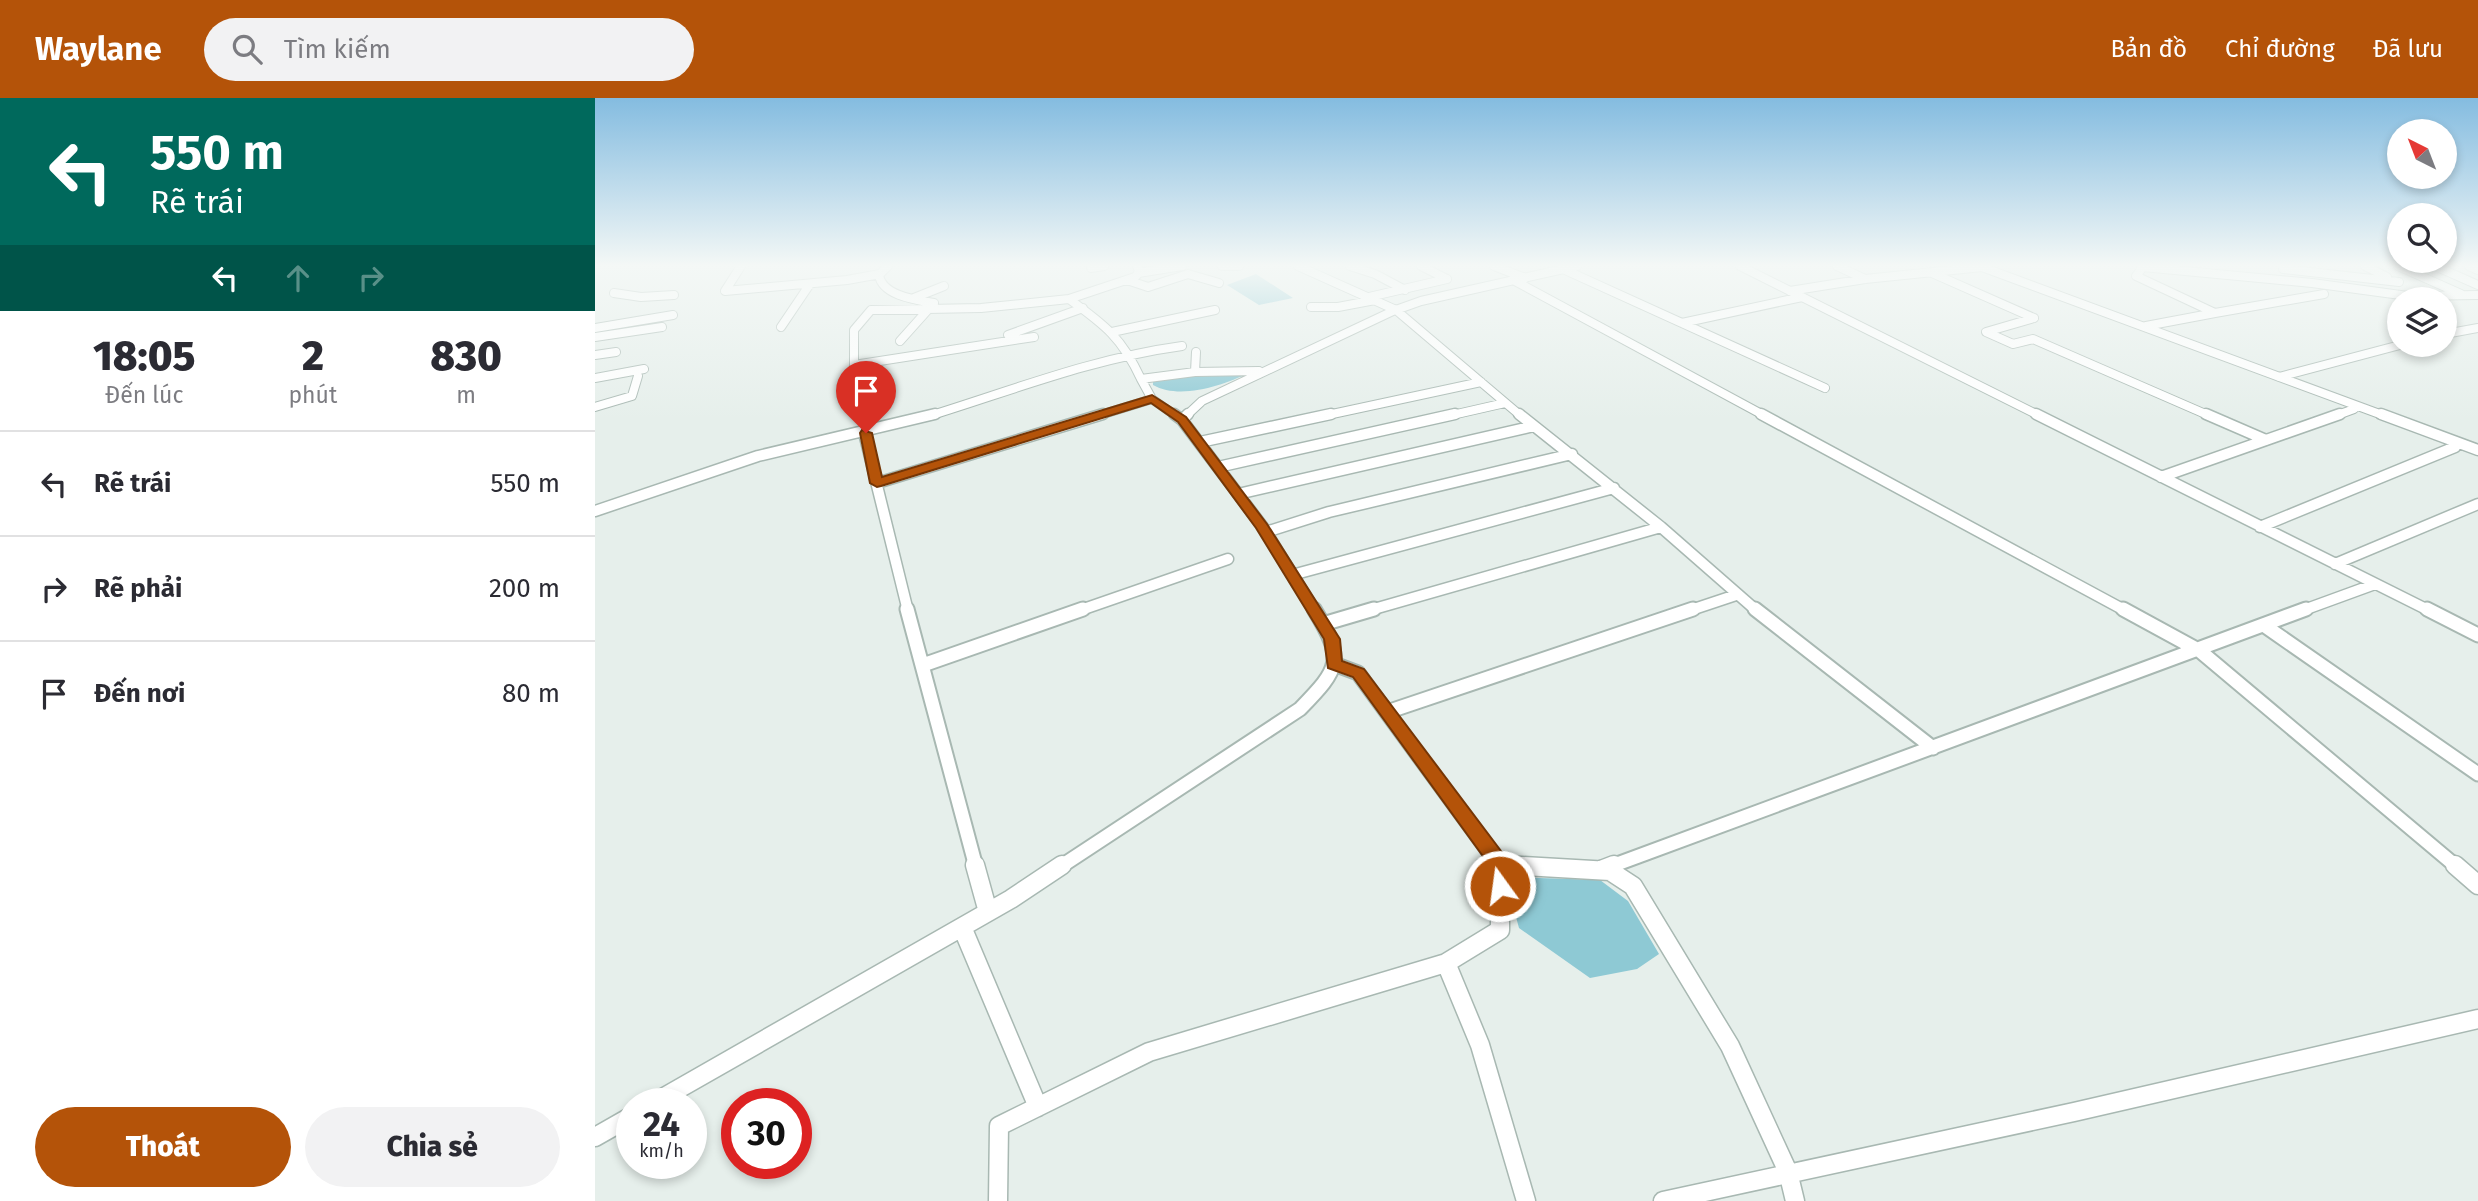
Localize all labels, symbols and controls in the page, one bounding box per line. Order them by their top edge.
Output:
search box [204,18,694,81]
text: Waylane [35,29,162,69]
icon: search [228,30,266,68]
text: Tìm kiếm [284,34,391,65]
text: Bản đồ [2110,35,2187,63]
text: Chỉ đường [2225,35,2335,63]
text: Đã lưu [2373,35,2443,63]
north arrow [2387,119,2457,189]
map controls [2387,119,2457,357]
text: 550 m [150,123,284,182]
icon: left [35,126,126,217]
text: Rẽ trái [150,183,244,221]
button: search [2387,203,2457,273]
icon: left [206,259,244,297]
icon: ahead [279,259,317,297]
icon: right [352,259,390,297]
button: layers [2387,287,2457,357]
text: 18:05 [93,331,196,381]
text: 2 [302,331,324,381]
text: 830 [430,331,502,381]
pin [836,361,896,433]
icon: arrive [847,372,885,410]
text: Đến lúc [105,381,183,409]
text: phút [288,381,337,409]
text: m [456,381,476,409]
icon: left [35,465,73,503]
text: Rẽ trái [94,468,171,499]
text: 550 m [490,468,560,499]
icon: right [35,570,73,608]
text: Rẽ phải [94,573,182,604]
text: 200 m [489,573,560,604]
icon: arrive [35,675,73,713]
text: Đến nơi [94,678,185,709]
text: 80 m [502,678,560,709]
position arrow [1463,849,1537,923]
speed limit sign: 30 [721,1088,812,1179]
text: 24 [643,1103,680,1145]
button: Thoát [35,1107,291,1187]
button: Chia sẻ [305,1107,560,1187]
text: km/h [639,1140,684,1162]

